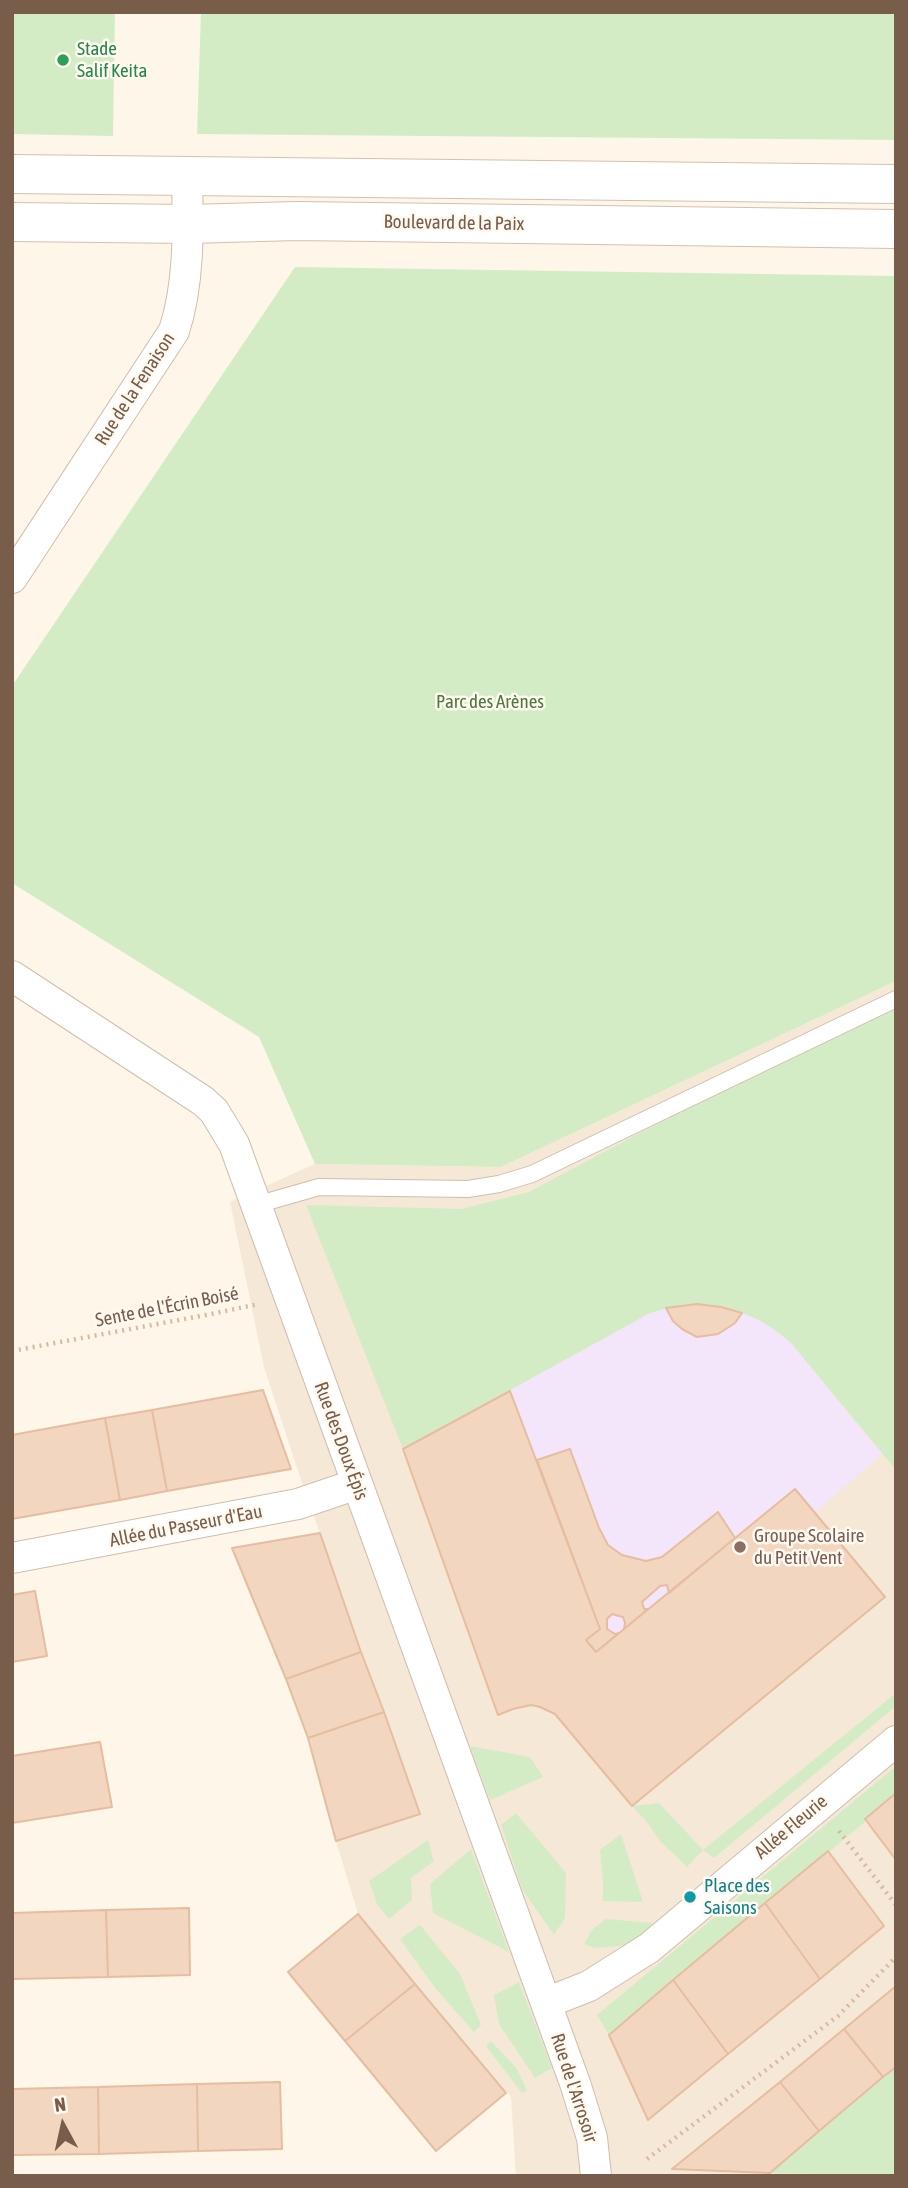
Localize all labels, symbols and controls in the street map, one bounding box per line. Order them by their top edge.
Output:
place label: Stade Salif Keita [77,38,147,82]
marker: Stade Salif Keita [55,52,71,68]
street label: Boulevard de la Paix [384,210,524,236]
street label: Rue de la Fenaison [90,328,180,450]
park label: Parc des Arènes [436,691,544,713]
street label: Sente de l'Écrin Boisé [94,1282,240,1332]
street label: Rue des Doux Épis [309,1379,373,1503]
street label: Allée du Passeur d'Eau [108,1500,264,1552]
place label: Groupe Scolaire du Petit Vent [754,1525,864,1569]
marker: Groupe Scolaire du Petit Vent [732,1539,748,1555]
street label: Allée Fleurie [750,1790,832,1864]
place label: Place des Saisons [704,1875,770,1919]
marker: Place des Saisons [682,1889,698,1905]
street label: Rue de l'Arrosoir [546,2031,602,2145]
north arrow [28,2090,98,2160]
text: N [53,2093,67,2116]

